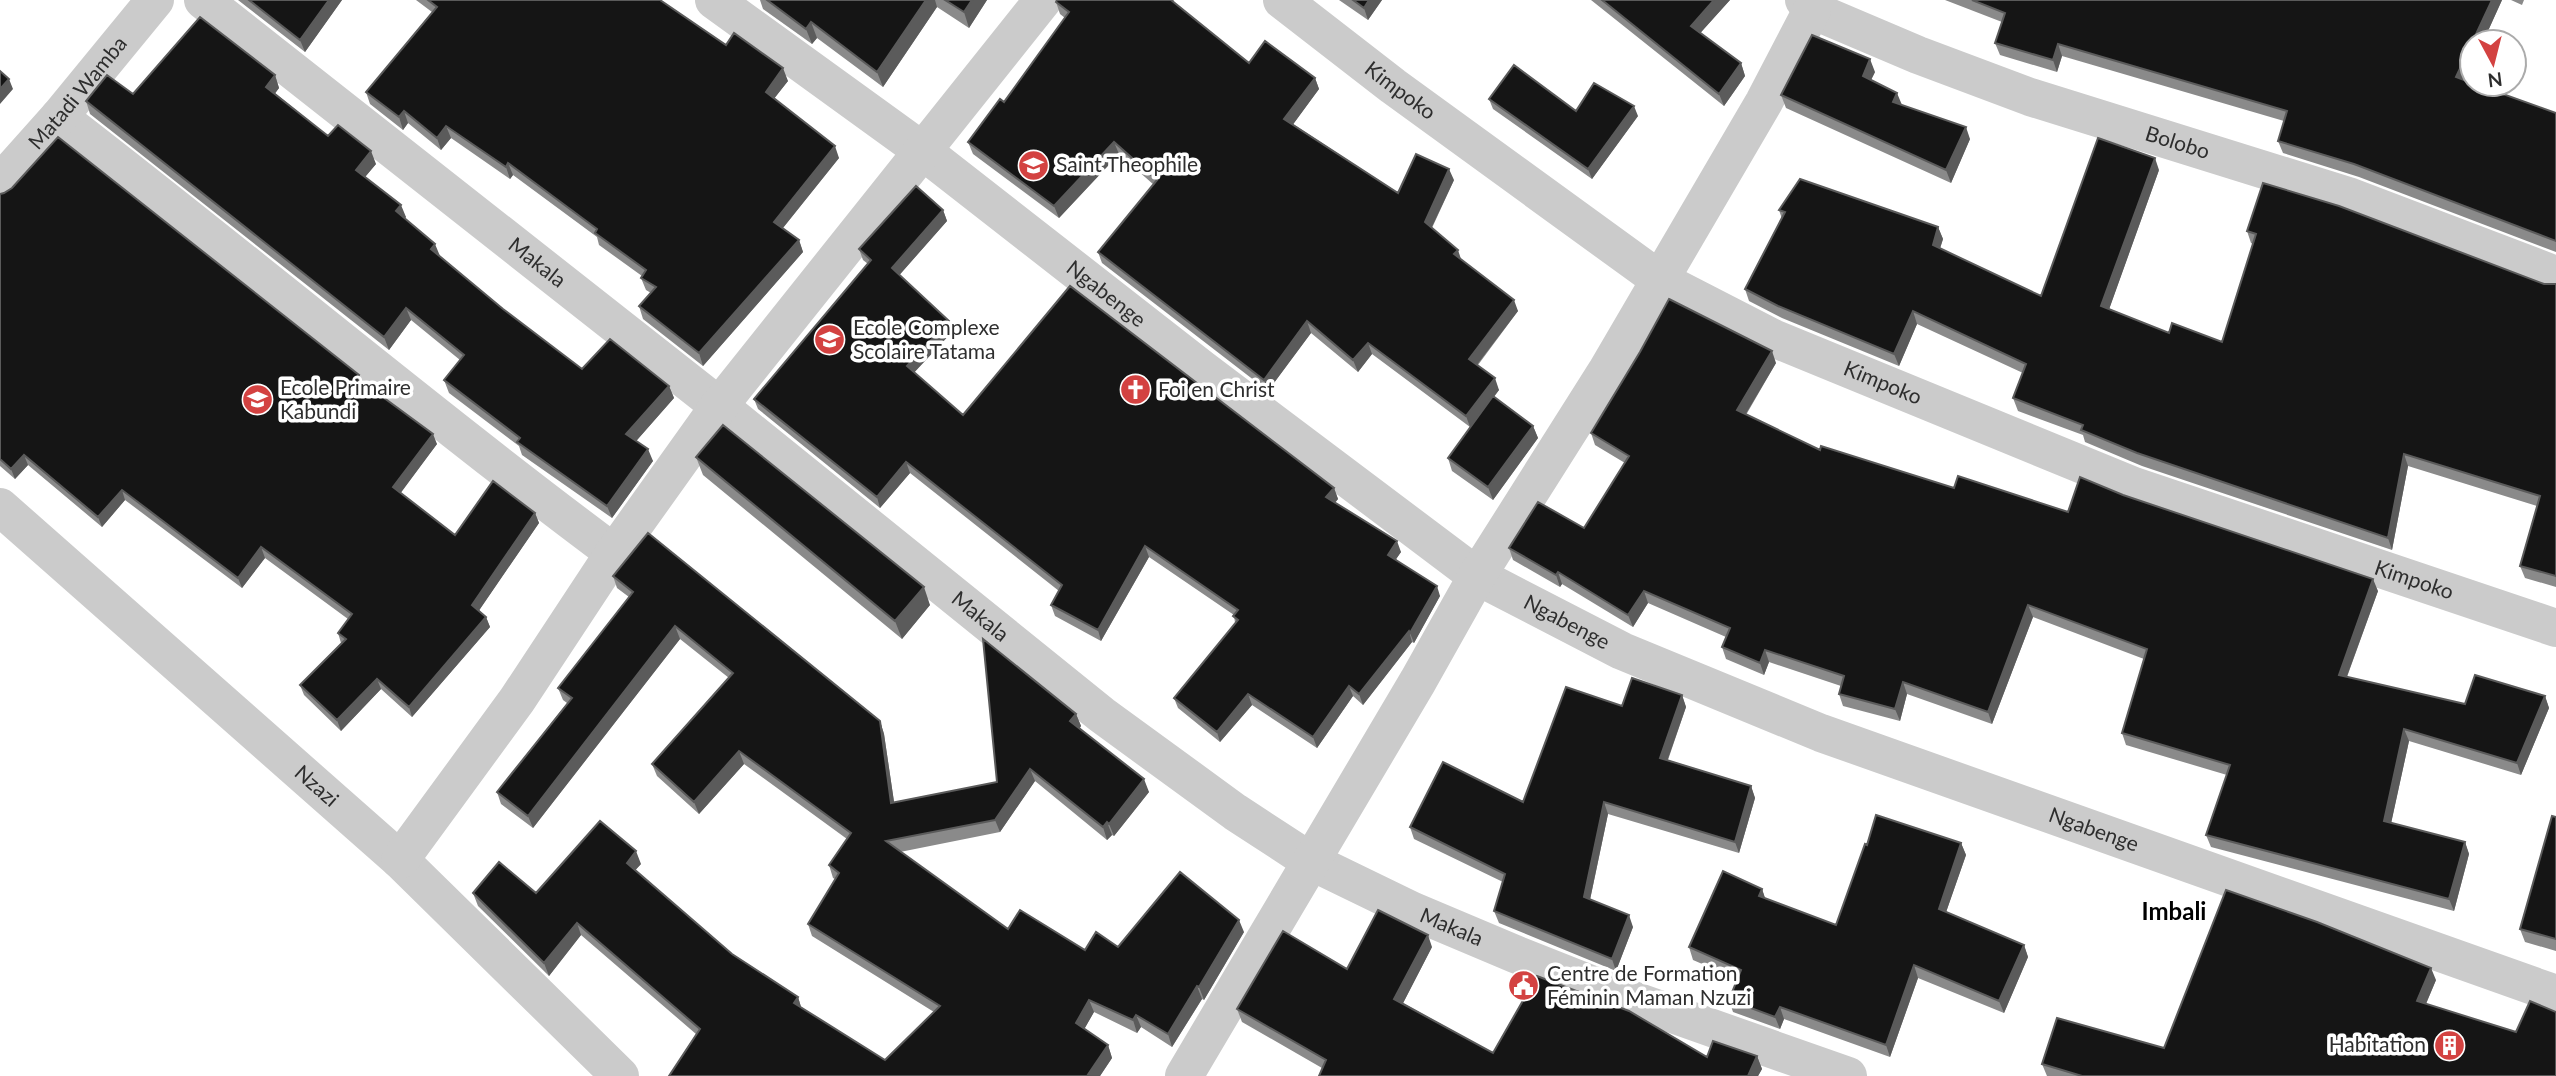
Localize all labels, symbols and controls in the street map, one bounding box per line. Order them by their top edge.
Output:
north arrow [2458,28,2528,98]
street label: Matadi Wamba [22,31,131,154]
street label: Kimpoko [1361,55,1441,124]
text: N [2486,68,2504,93]
street label: Bolobo [2143,120,2213,163]
school or university icon: Saint Theophile [1016,148,1050,182]
place label: Saint Theophile [1056,151,1198,176]
street label: Makala [504,231,572,292]
street label: Ngabenge [1062,254,1151,331]
place label: Ecole Complexe Scolaire Tatama [853,314,1000,363]
school or university icon: Ecole Complexe Scolaire Tatama [813,323,847,357]
street label: Kimpoko [1841,354,1926,409]
church icon: Foi en Christ [1118,373,1152,407]
place label: Ecole Primaire Kabundi [280,374,411,423]
place label: Foi en Christ [1158,376,1275,401]
school or university icon: Ecole Primaire Kabundi [240,383,274,417]
street label: Kimpoko [2372,554,2457,604]
street label: Makala [947,585,1015,646]
street label: Ngabenge [1520,588,1615,654]
street label: Nzazi [290,759,345,811]
street label: Ngabenge [2046,801,2142,856]
district label: Imbali [2142,896,2206,925]
street label: Makala [1417,901,1487,950]
place label: Centre de Formation Féminin Maman Nzuzi [1547,960,1751,1009]
public building icon: Centre de Formation Féminin Maman Nzuzi [1507,969,1541,1003]
building icon: Habitation [2432,1028,2466,1062]
place label: Habitation [2329,1031,2426,1056]

